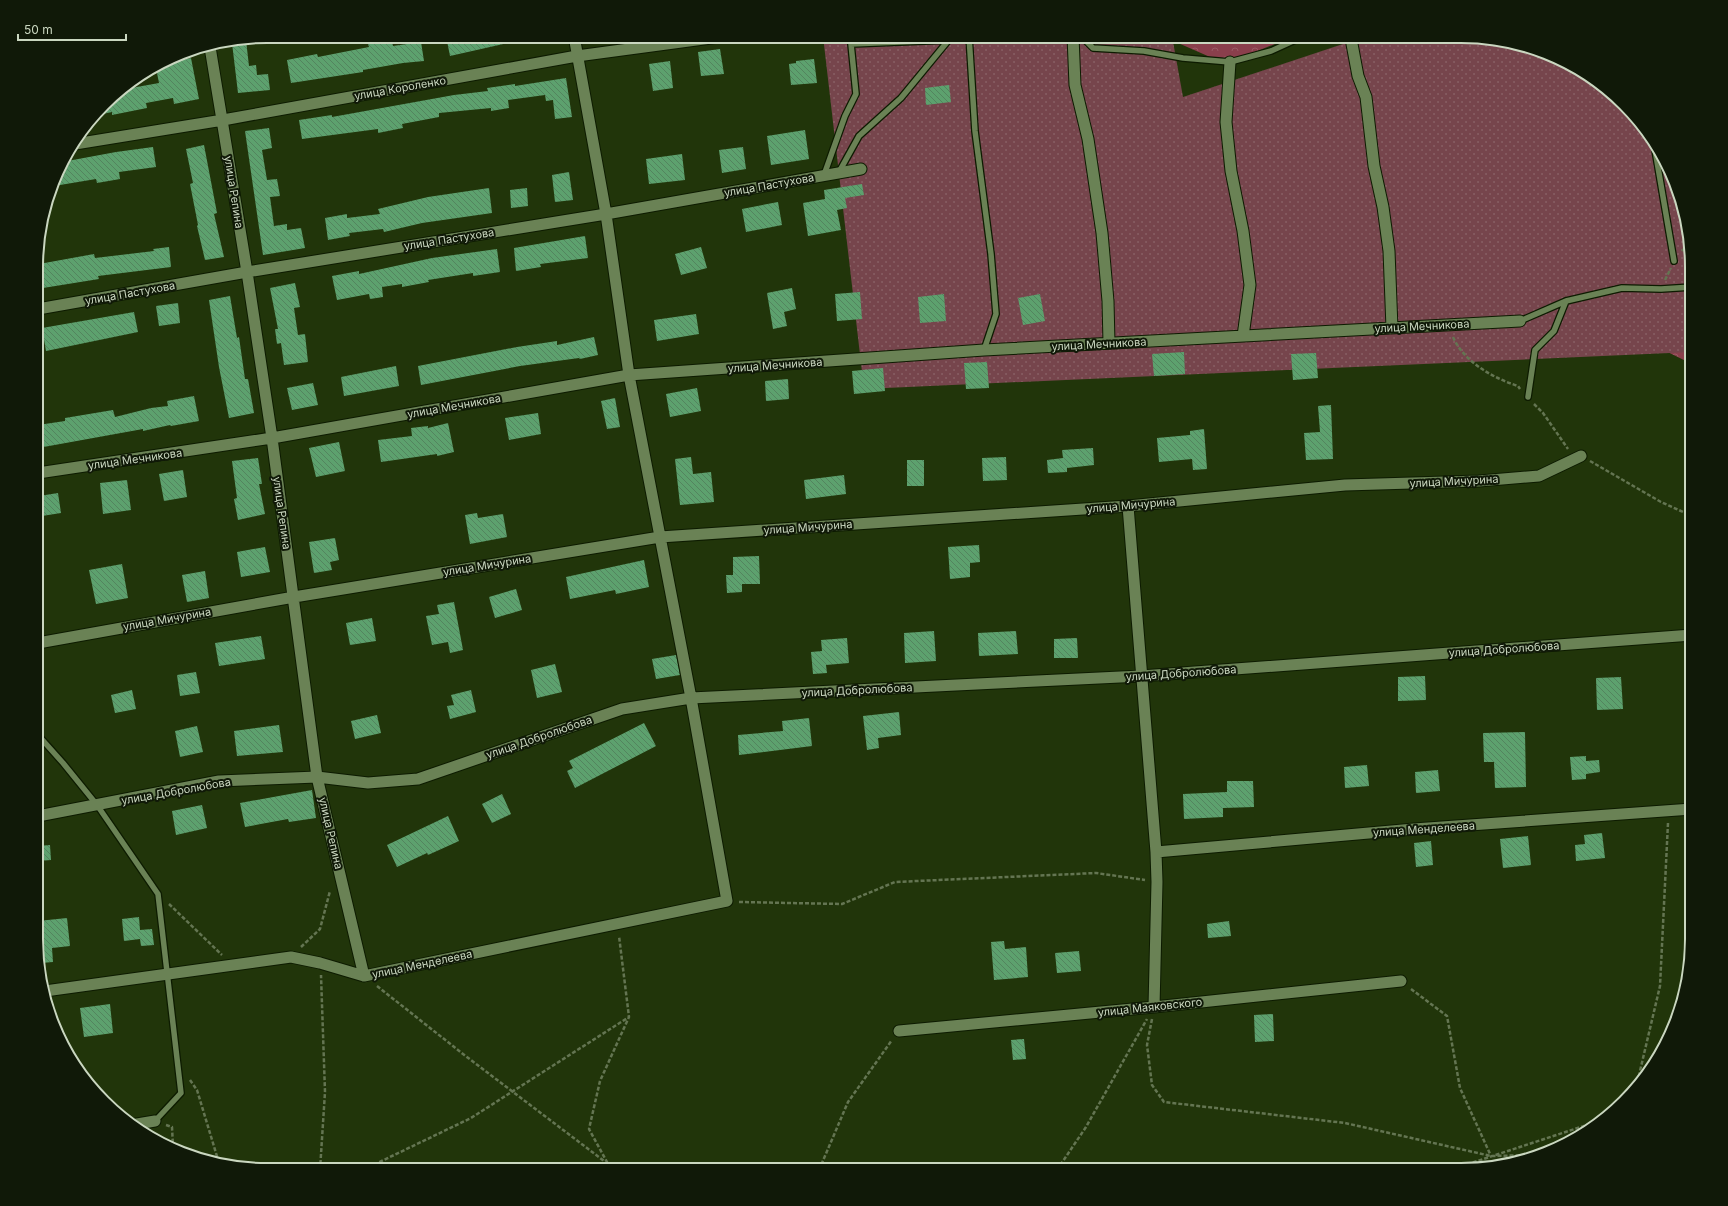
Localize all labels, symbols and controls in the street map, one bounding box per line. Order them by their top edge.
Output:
scale bar [18,16,126,42]
text: 50 m [24,22,53,37]
street label: улица Короленко [353,73,447,103]
street label: улица Репина [221,155,247,229]
street label: улица Пастухова [723,170,815,200]
street label: улица Пастухова [403,225,495,253]
street label: улица Пастухова [84,278,176,308]
street label: улица Мечникова [1374,317,1470,335]
street label: улица Мечникова [1051,335,1147,353]
street label: улица Мечникова [727,355,823,375]
street label: улица Мечникова [406,391,502,421]
street label: улица Мечникова [87,445,183,473]
street label: улица Мичурина [1409,472,1499,490]
street label: улица Репина [270,476,294,550]
street label: улица Мичурина [1086,494,1176,516]
street label: улица Мичурина [763,517,853,537]
street label: улица Мичурина [442,551,532,579]
street label: улица Мичурина [122,604,212,634]
street label: улица Добролюбова [1448,638,1560,660]
street label: улица Добролюбова [1125,662,1237,684]
street label: улица Добролюбова [801,680,913,700]
street label: улица Добролюбова [484,712,594,762]
street label: улица Добролюбова [120,774,232,808]
street label: улица Репина [316,796,346,870]
street label: улица Менделеева [1373,818,1475,840]
street label: улица Менделеева [371,947,473,981]
street label: улица Маяковского [1097,995,1203,1019]

